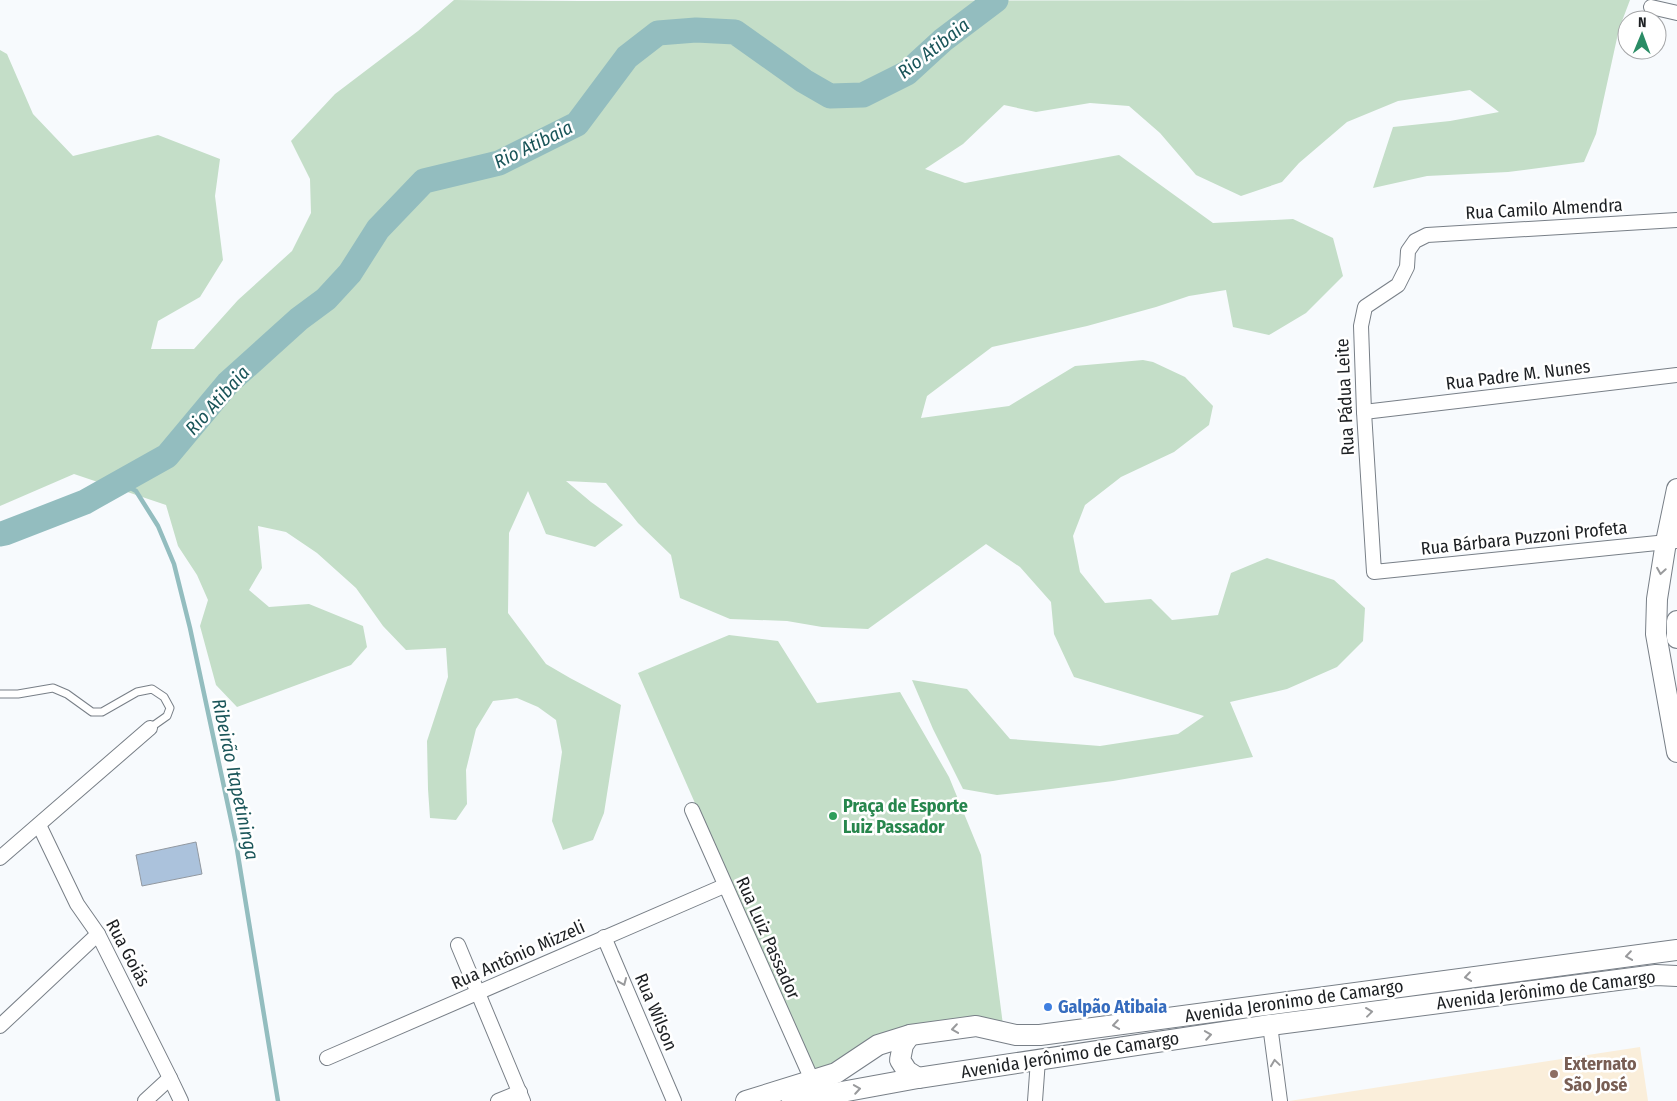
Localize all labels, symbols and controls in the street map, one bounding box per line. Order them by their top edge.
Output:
north arrow [1617,10,1667,60]
water label: Rio Atibaia [893,13,974,84]
text: N [1638,14,1647,31]
water label: Rio Atibaia [490,116,576,173]
street label: Rua Camilo Almendra [1465,194,1623,224]
street label: Rua Pádua Leite [1331,338,1359,456]
street label: Rua Padre M. Nunes [1445,355,1592,395]
water label: Rio Atibaia [180,361,254,440]
street label: Rua Bárbara Puzzoni Profeta [1420,516,1629,560]
one-way arrow [1656,568,1667,576]
water label: Ribeirão Itapetininga [207,696,264,862]
place label: Praça de Esporte Luiz Passador [843,795,968,838]
marker: Praça de Esporte Luiz Passador [827,810,839,822]
street label: Rua Luiz Passador [731,873,805,1003]
street label: Rua Goiás [101,916,155,991]
street label: Rua Antônio Mizzeli [448,916,588,994]
one-way arrow [1624,950,1632,961]
street label: Avenida Jerônimo de Camargo [1435,966,1657,1014]
street label: Rua Wilson [630,970,682,1054]
one-way arrow [1463,972,1472,982]
street label: Avenida Jeronimo de Camargo [1183,975,1405,1027]
one-way arrow [617,977,628,986]
place label: Galpão Atibaia [1058,996,1167,1018]
marker: Galpão Atibaia [1042,1001,1054,1013]
one-way arrow [1365,1007,1373,1018]
one-way arrow [1111,1019,1119,1030]
one-way arrow [951,1023,959,1034]
street label: Avenida Jerônimo de Camargo [959,1027,1181,1083]
one-way arrow [1203,1030,1212,1040]
place label: Externato São José [1564,1053,1637,1096]
one-way arrow [1270,1059,1281,1067]
marker: Externato São José [1548,1068,1560,1080]
one-way arrow [853,1084,861,1094]

